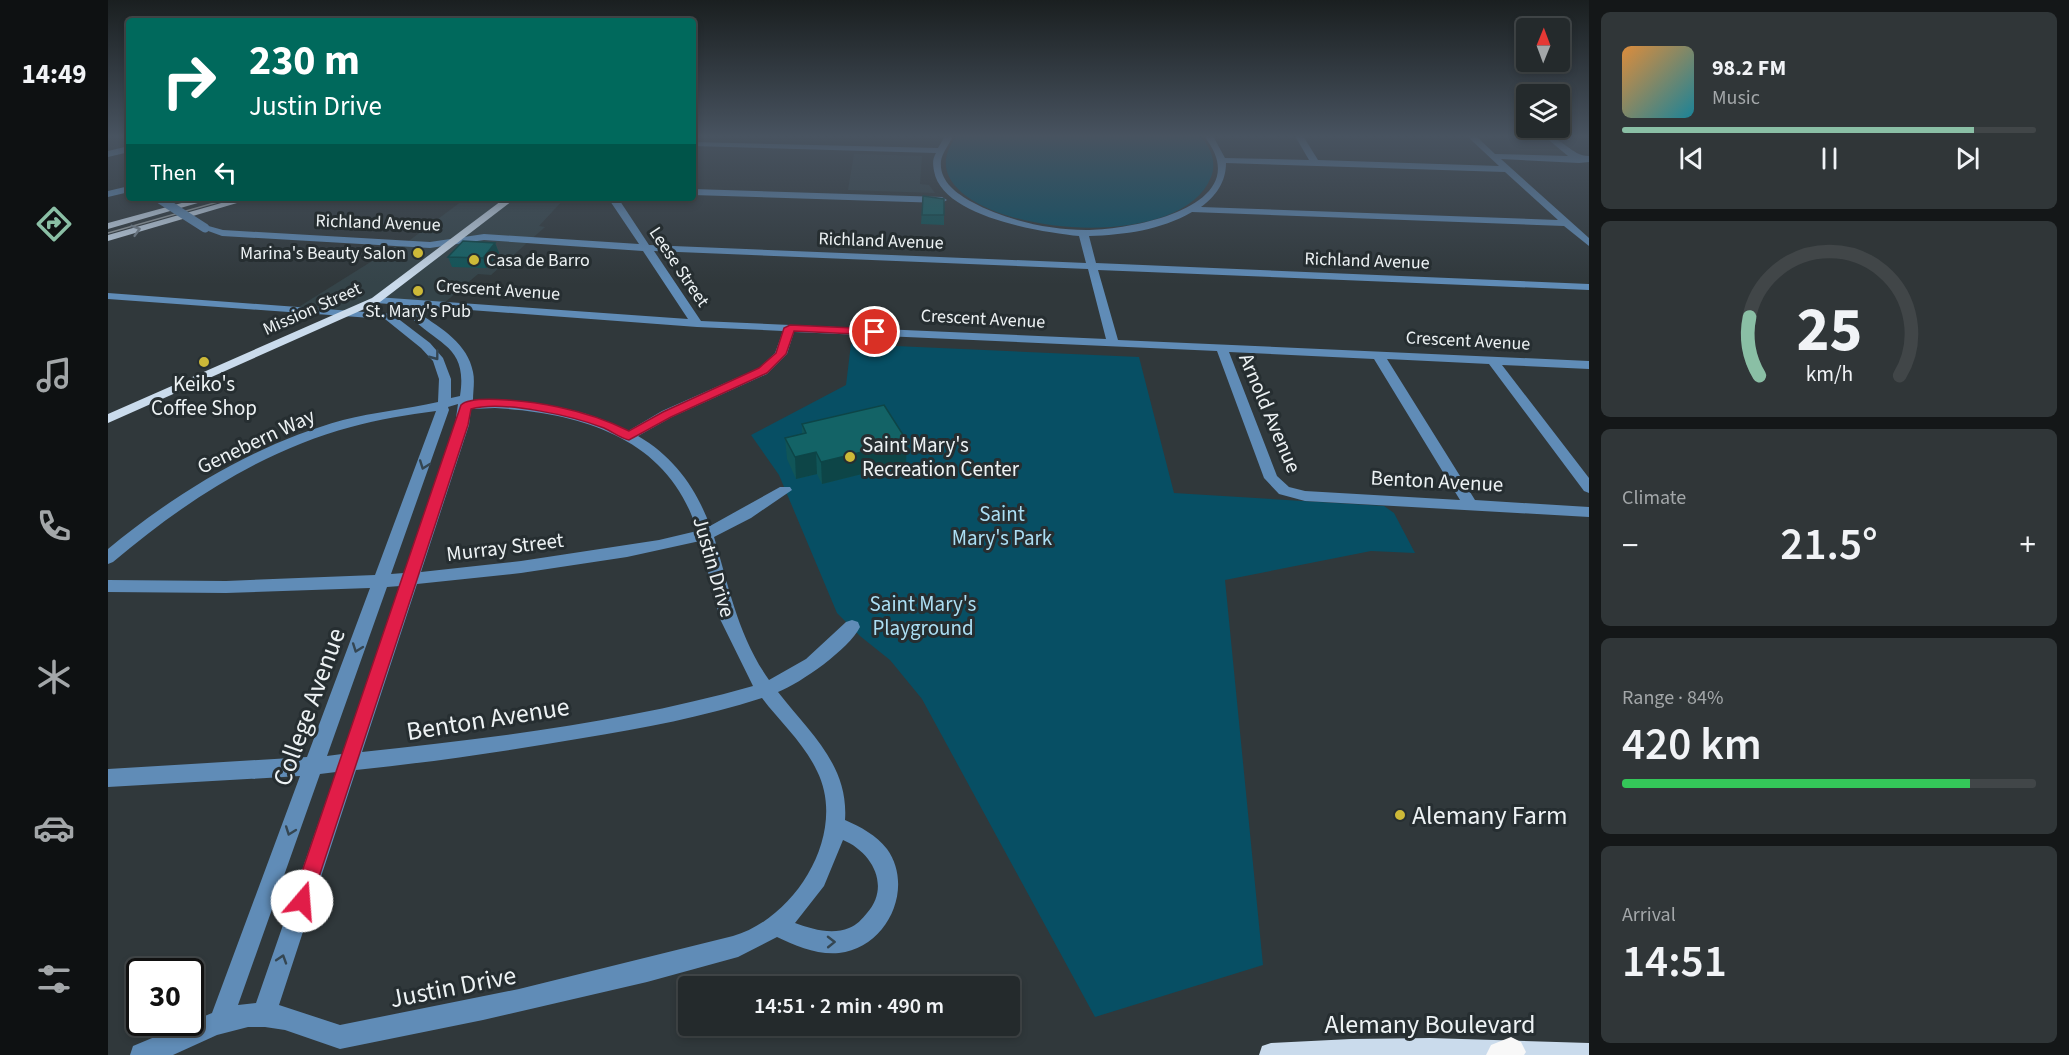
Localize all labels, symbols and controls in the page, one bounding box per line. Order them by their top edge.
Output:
north arrow [1516,18,1570,72]
map controls [1516,18,1570,138]
text: 230 m [249,31,360,91]
icon: right [150,42,228,120]
text: 98.2 FM [1712,52,1786,84]
text: 14:49 [21,55,87,94]
button: layers [1516,84,1570,138]
text: Music [1712,84,1760,112]
text: Justin Drive [249,87,382,126]
icon: previous [1675,142,1708,175]
icon: pause [1813,142,1846,175]
icon: next [1951,142,1984,175]
icon: left [209,156,242,189]
text: Then [150,157,197,189]
icon: directions [33,203,75,245]
street label: Richland Avenue [315,208,441,238]
street label: Leese Street [643,222,715,312]
one-way arrow [131,225,141,238]
street label: Richland Avenue [818,226,944,256]
place label: Marina's Beauty Salon [240,241,406,266]
marker: Marina's Beauty Salon [411,246,425,260]
street label: Richland Avenue [1304,246,1430,276]
place label: Casa de Barro [486,248,590,273]
marker: Casa de Barro [467,253,481,267]
street label: Crescent Avenue [435,273,561,307]
street label: Mission Street [259,276,365,342]
marker: St. Mary's Pub [411,284,425,298]
text: 25 [1796,286,1862,375]
place label: St. Mary's Pub [365,299,471,324]
street label: Crescent Avenue [920,303,1046,335]
pin [849,306,900,357]
icon: arrive [858,315,891,348]
street label: Crescent Avenue [1405,325,1531,357]
street label: Arnold Avenue [1231,348,1309,478]
one-way arrow [428,350,439,361]
icon: music [33,354,75,396]
marker: Keiko's Coffee Shop [197,355,211,369]
text: km/h [1805,359,1853,390]
place label: Keiko's Coffee Shop [151,369,257,423]
street label: Genebern Way [192,401,320,481]
place label: Saint Mary's Recreation Center [862,430,1020,484]
marker: Saint Mary's Recreation Center [843,450,857,464]
one-way arrow [419,459,432,470]
street label: Benton Avenue [1370,463,1504,499]
text: Climate [1622,484,1686,512]
park label: Saint Mary's Park [952,499,1053,553]
icon: phone [33,505,75,547]
street label: Justin Drive [685,513,743,621]
text: 21.5° [1780,513,1878,577]
text: − [1622,522,1638,569]
text: + [2020,522,2036,569]
street label: Murray Street [445,525,565,569]
park label: Saint Mary's Playground [870,589,977,643]
street label: College Avenue [263,623,355,791]
one-way arrow [352,642,365,653]
icon: climate [33,656,75,698]
text: Range · 84% [1622,684,1723,712]
street label: Benton Avenue [404,688,572,750]
text: 420 km [1622,713,1762,777]
place label: Alemany Farm [1412,797,1568,834]
icon: car [33,807,75,849]
marker: Alemany Farm [1393,808,1407,822]
one-way arrow [285,825,298,836]
position arrow [270,869,334,933]
text: Arrival [1622,901,1676,929]
text: 14:51 [1622,930,1727,994]
one-way arrow [826,935,835,948]
one-way arrow [275,954,288,965]
street label: Justin Drive [387,957,519,1017]
icon: filters [33,958,75,1000]
speed limit sign: 30 [126,958,204,1036]
text: 14:51 · 2 min · 490 m [754,990,944,1022]
street label: Alemany Boulevard [1325,1006,1535,1043]

